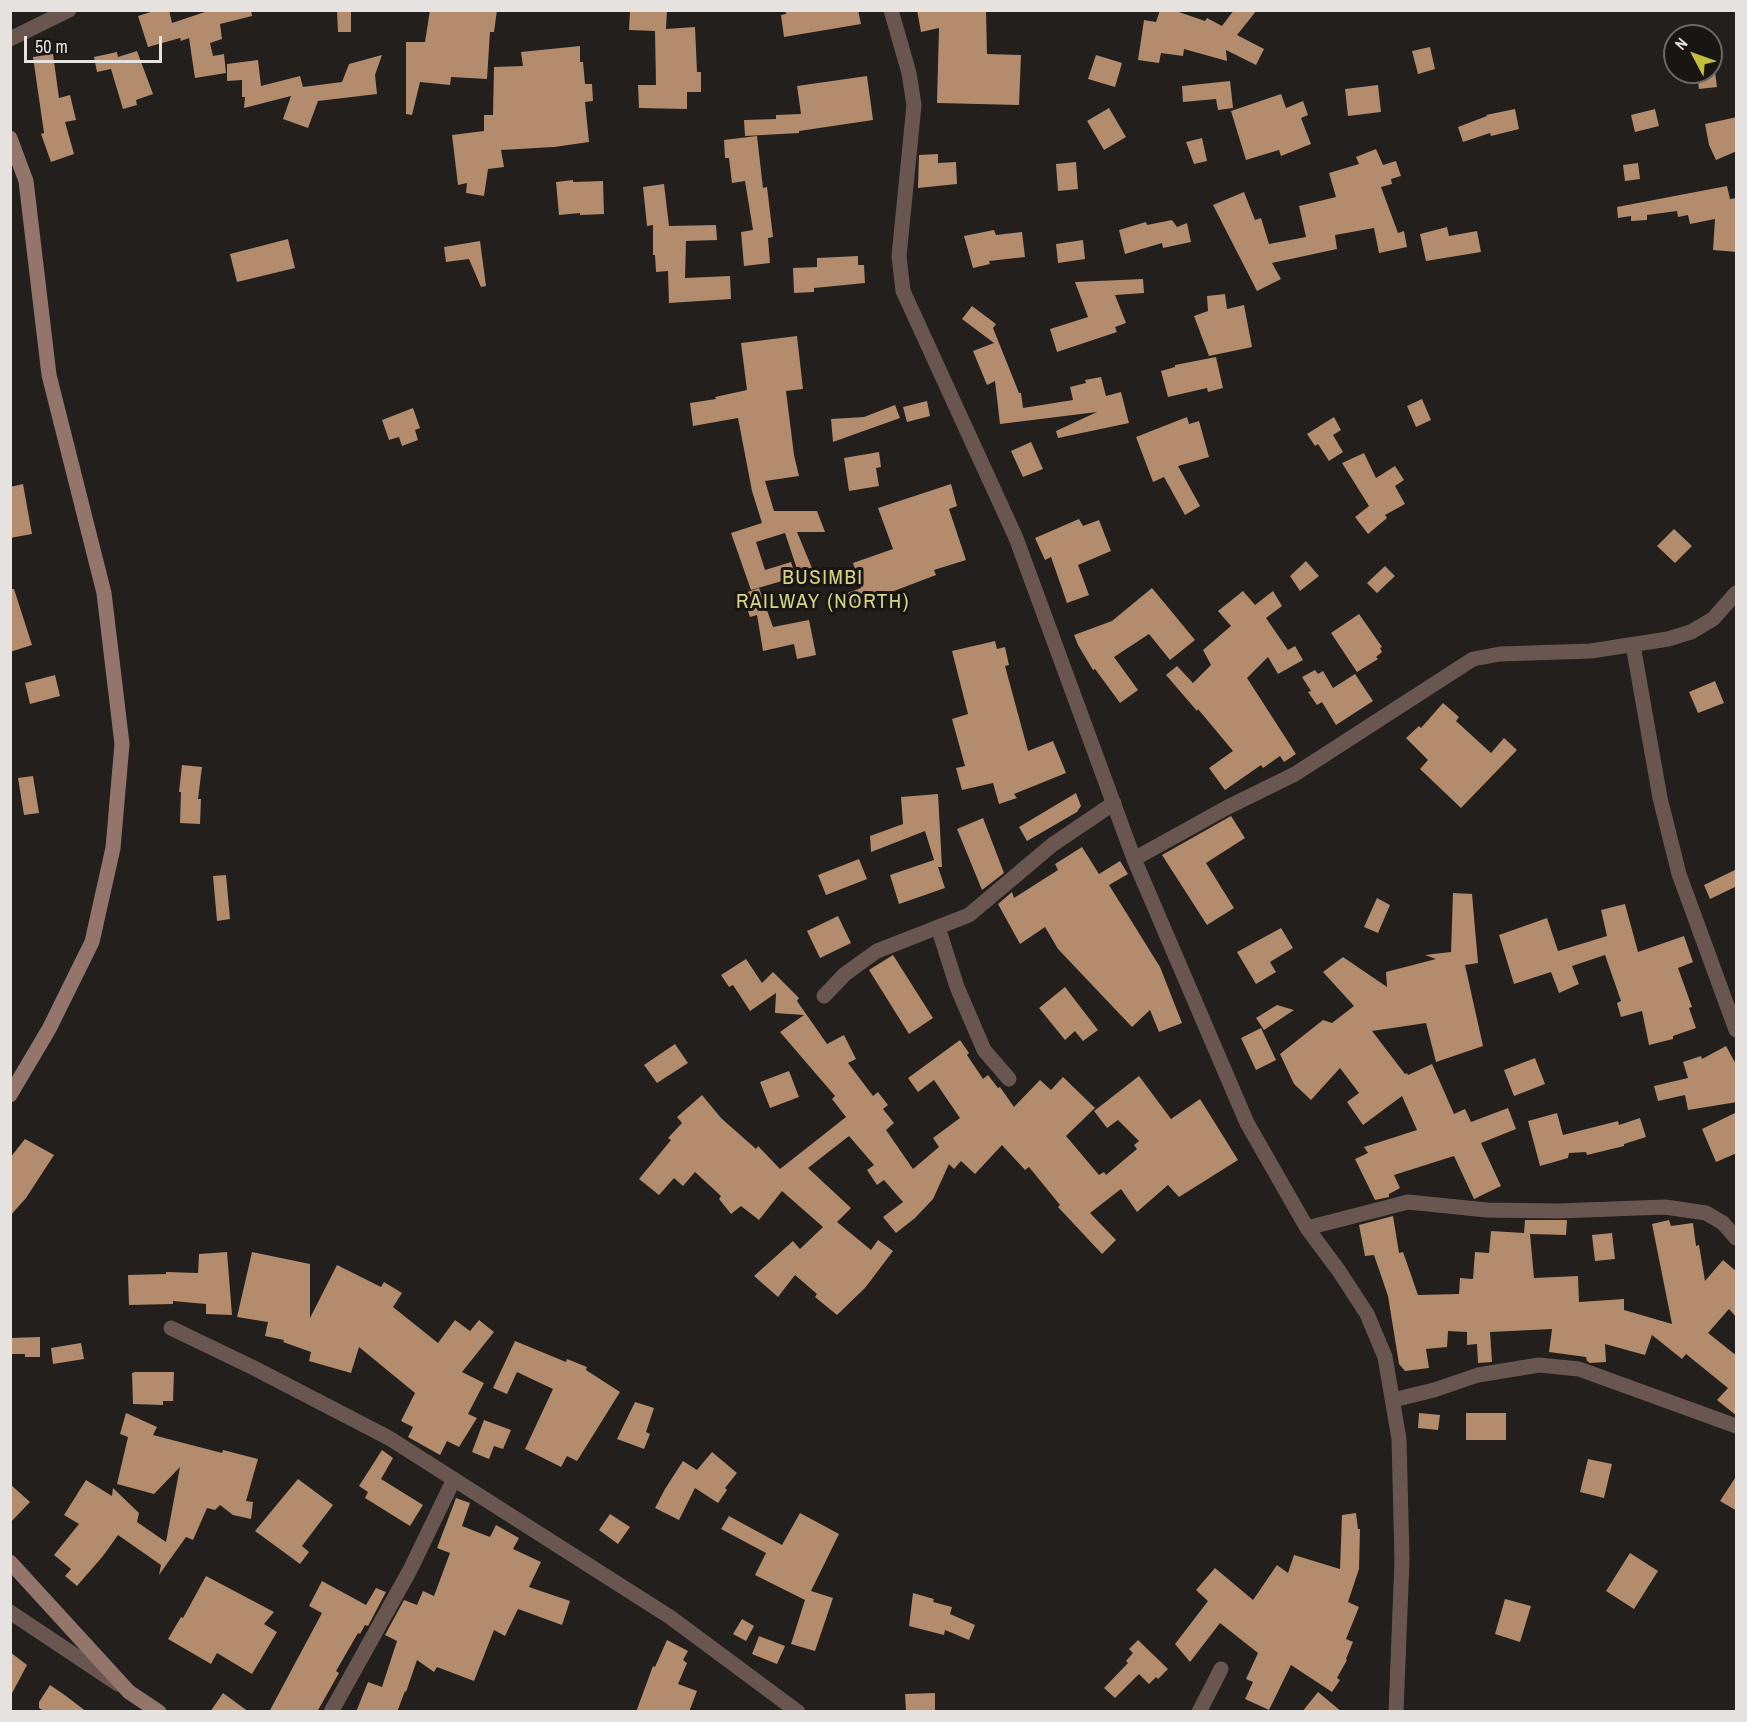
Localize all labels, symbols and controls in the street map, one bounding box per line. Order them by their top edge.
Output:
scale bar [27,24,165,62]
north arrow [1663,24,1723,84]
text: N [1670,33,1692,54]
text: 50 m [35,34,68,59]
district label: BUSIMBI RAILWAY (NORTH) [736,565,910,615]

